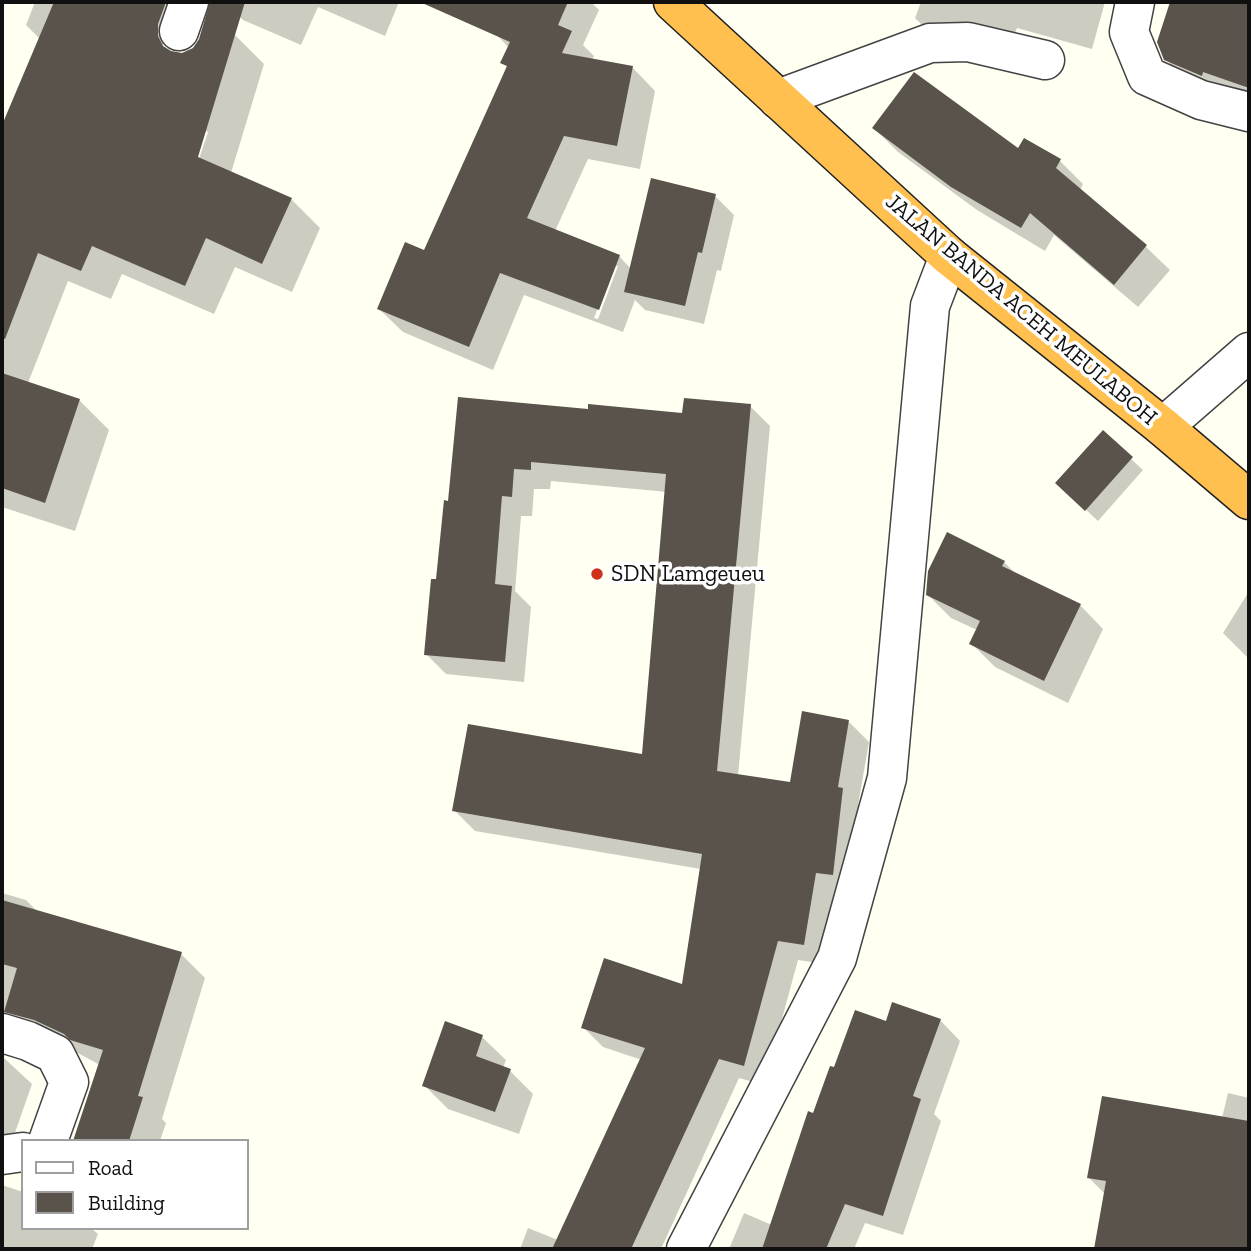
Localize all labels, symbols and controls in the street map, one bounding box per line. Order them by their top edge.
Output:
street label: JALAN BANDA ACEH MEULABOH [880,188,1162,432]
place label: SDN Lamgeueu [611,560,765,588]
marker: SDN Lamgeueu [589,566,605,582]
legend [21,1139,248,1230]
text: Road [88,1155,133,1180]
text: Building [88,1190,165,1215]

